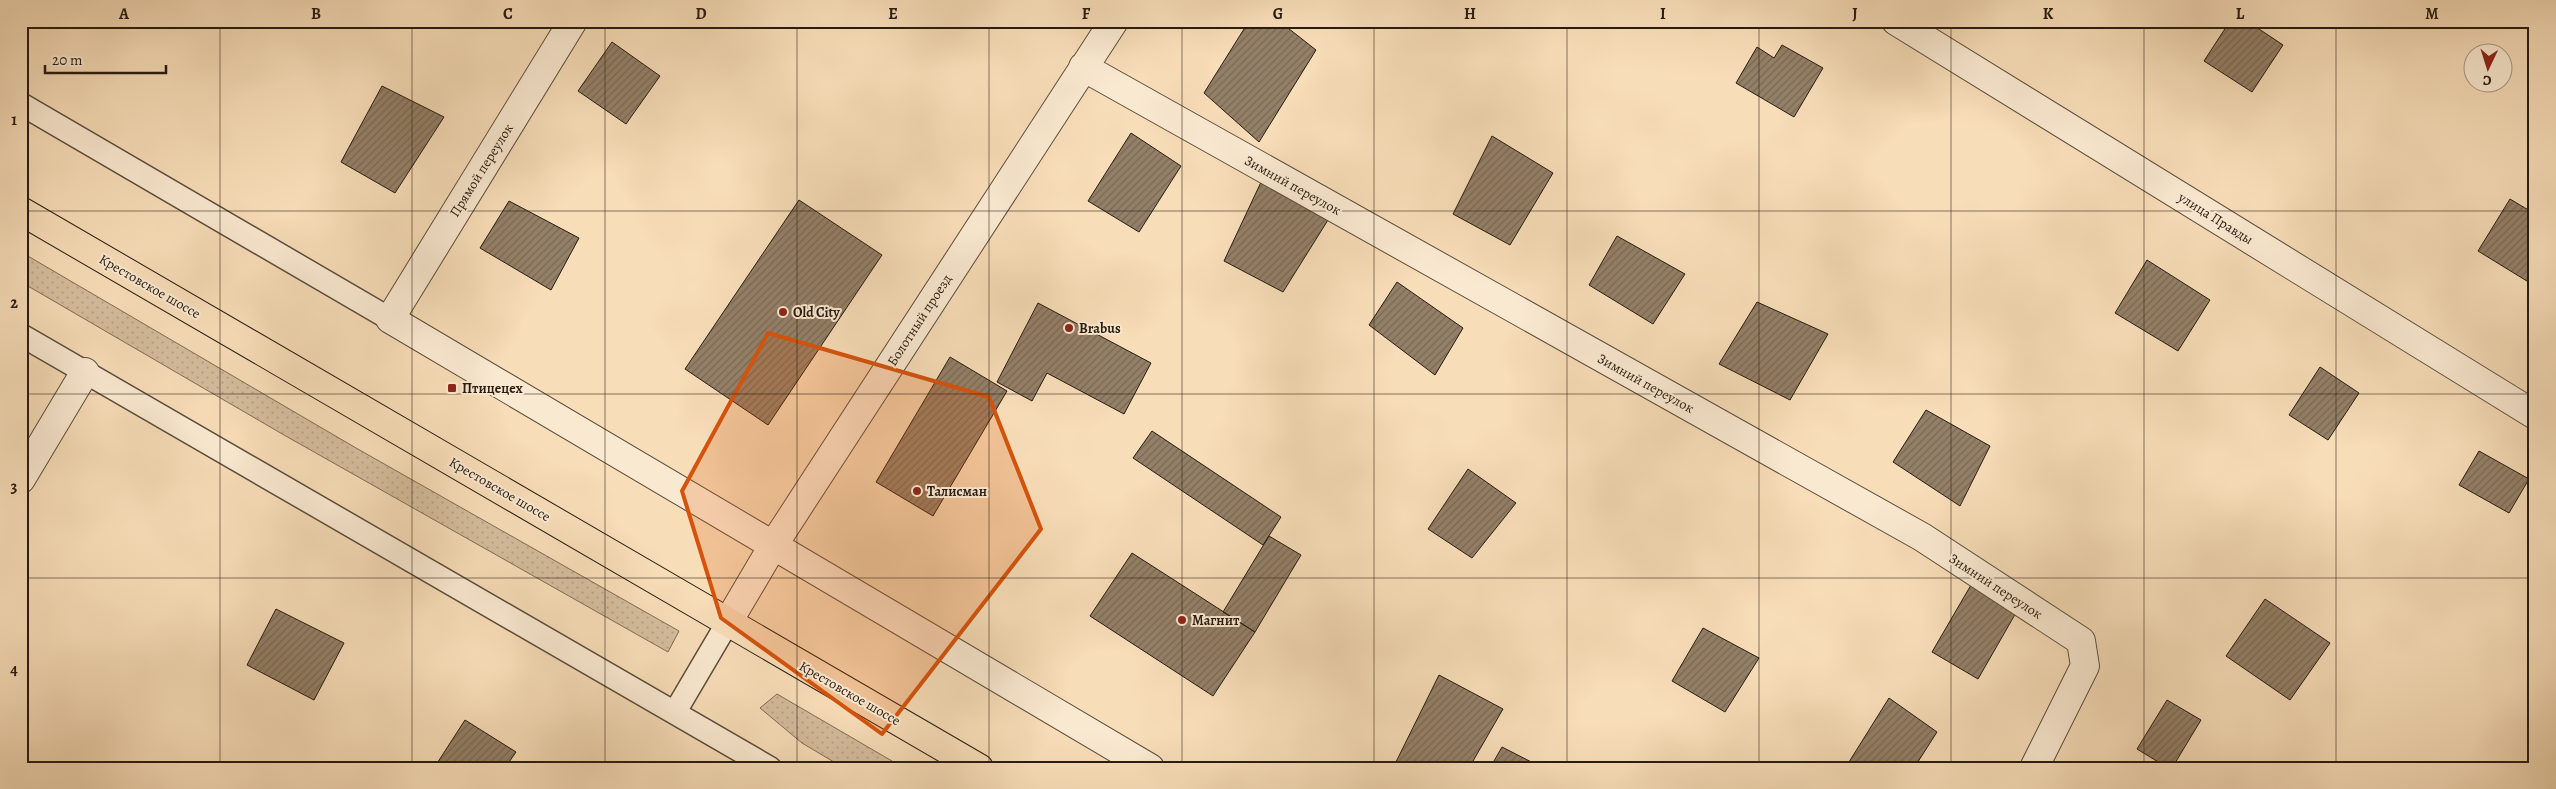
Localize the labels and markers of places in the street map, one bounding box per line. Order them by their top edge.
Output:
place label: Old City [793,303,840,322]
marker: Old City [777,306,789,318]
place label: Brabus [1079,319,1121,338]
marker: Brabus [1063,322,1075,334]
place label: Птицецех [462,379,524,398]
marker: Птицецех [446,382,458,394]
place label: Талисман [927,482,987,501]
marker: Талисман [911,485,923,497]
place label: Магнит [1192,611,1240,630]
marker: Магнит [1176,614,1188,626]

